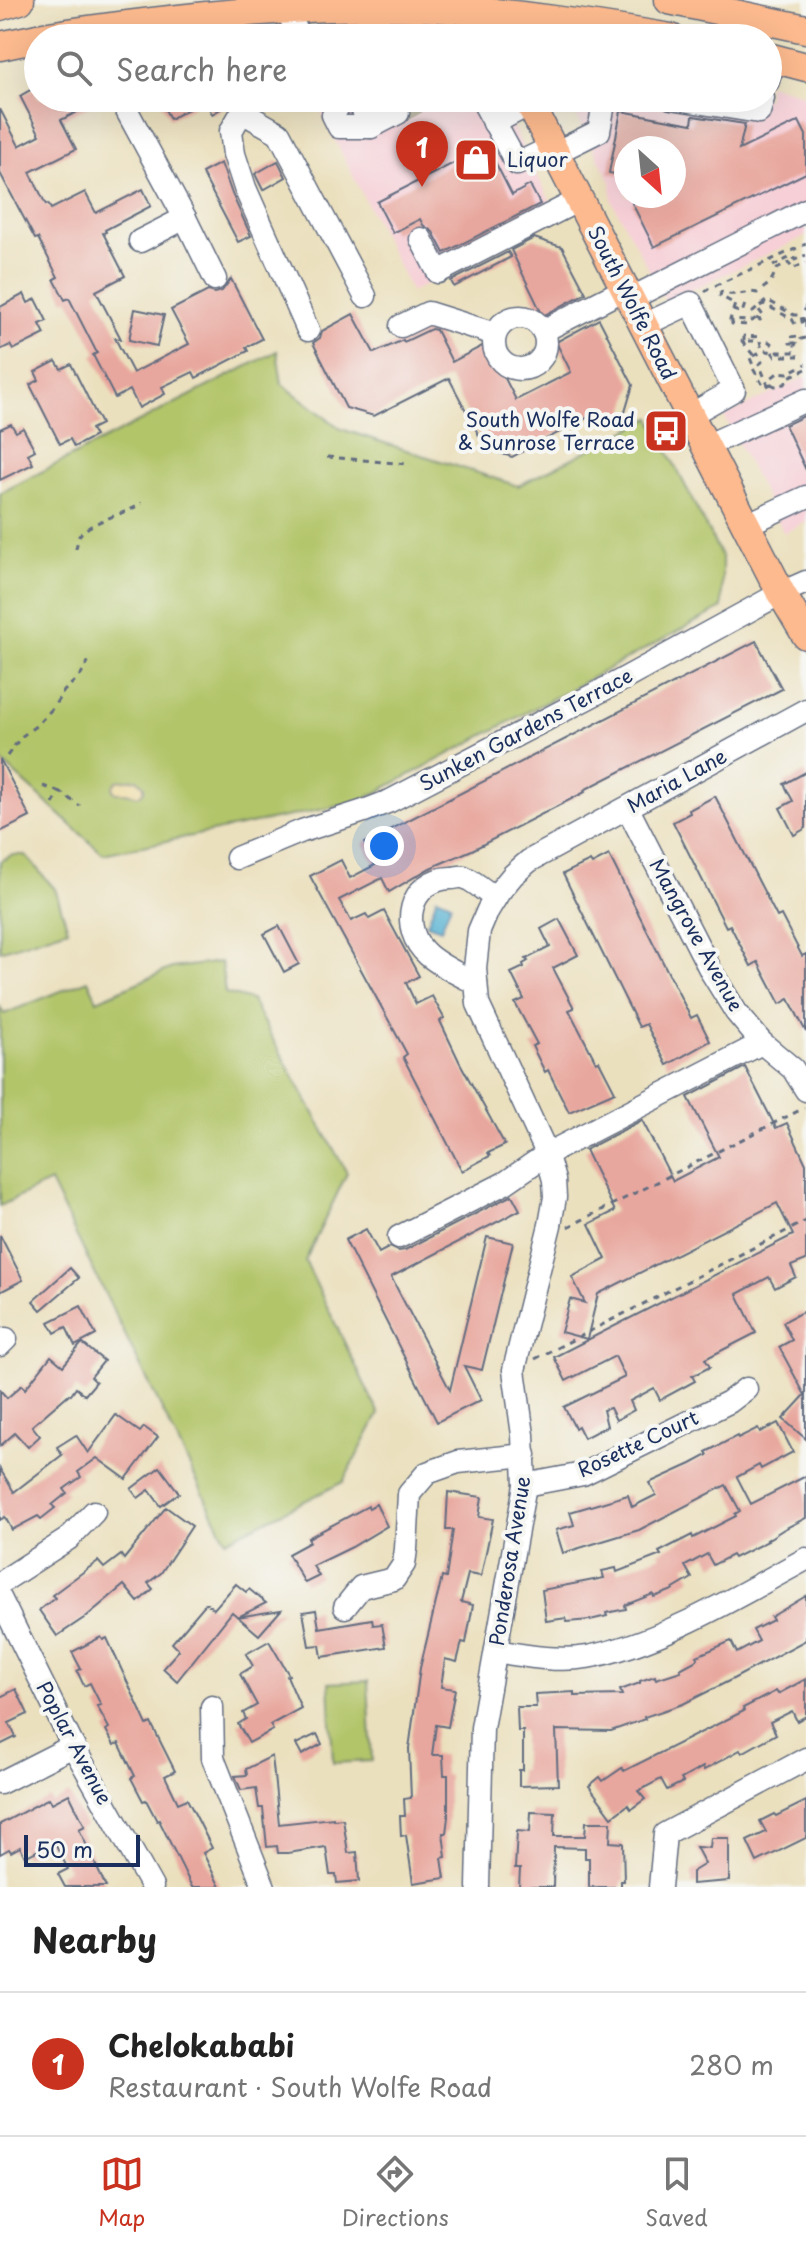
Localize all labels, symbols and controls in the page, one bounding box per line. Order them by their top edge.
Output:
search box [24,24,782,112]
icon: search [52,46,96,90]
text: Search here [116,46,288,91]
pin: 1 [396,121,448,187]
shop icon: Liquor [452,136,500,184]
north arrow [614,136,686,208]
place label: Liquor [507,144,568,174]
street label: South Wolfe Road [581,220,685,385]
place label: South Wolfe Road & Sunrose Terrace [458,404,635,457]
bus stop icon: South Wolfe Road & Sunrose Terrace [642,407,690,455]
street label: Sunken Gardens Terrace [414,660,638,798]
street label: Maria Lane [621,740,732,820]
your location [364,826,404,866]
street label: Mangrove Avenue [642,853,751,1016]
street label: Rosette Court [572,1402,703,1484]
street label: Ponderosa Avenue [481,1474,537,1648]
street label: Poplar Avenue [30,1675,120,1810]
scale bar [24,1831,140,1867]
text: 50 m [36,1832,93,1865]
text: Nearby [32,1913,157,1965]
text: Chelokababi [108,2022,294,2067]
text: 1 [52,2045,64,2084]
text: 280 m [689,2045,774,2084]
text: Restaurant · South Wolfe Road [108,2067,492,2106]
tab: Map [98,2152,145,2233]
tab: Directions [342,2152,449,2233]
tab: Saved [645,2152,708,2233]

